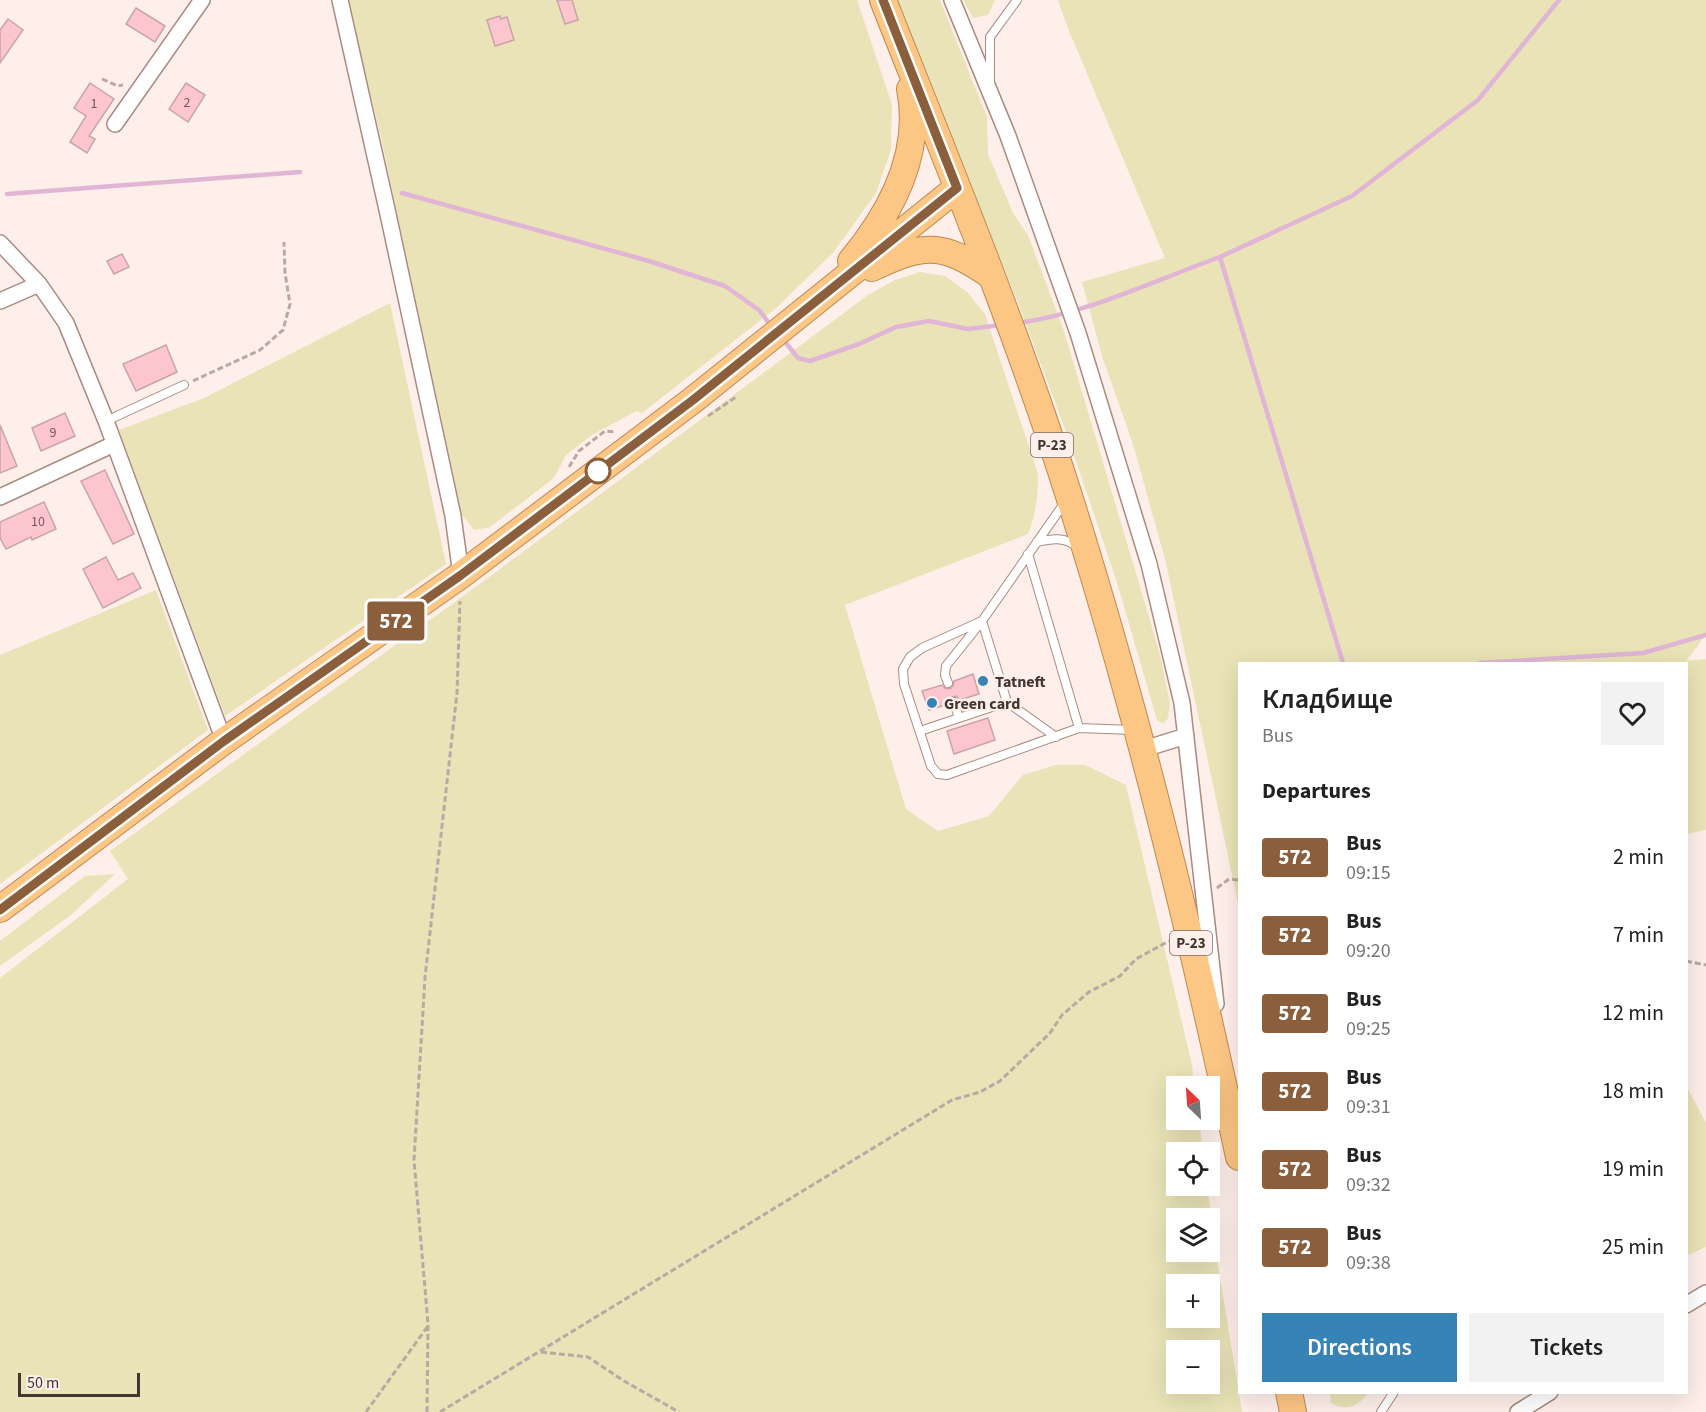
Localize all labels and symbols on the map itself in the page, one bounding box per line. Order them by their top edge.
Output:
house number: 2 [184,93,191,113]
house number: 1 [91,94,98,114]
house number: 9 [50,423,57,443]
road number: Р-23 [1031,433,1073,457]
unlabelled marker [585,458,611,484]
house number: 10 [31,512,45,532]
line badge: 572 [362,602,430,640]
place label: Tatneft [995,671,1046,693]
marker: Tatneft [976,674,990,688]
place label: Green card [944,693,1020,715]
marker: Green card [925,696,939,710]
road number: Р-23 [1170,931,1212,955]
north arrow [1166,1076,1220,1130]
scale bar [18,1370,140,1398]

